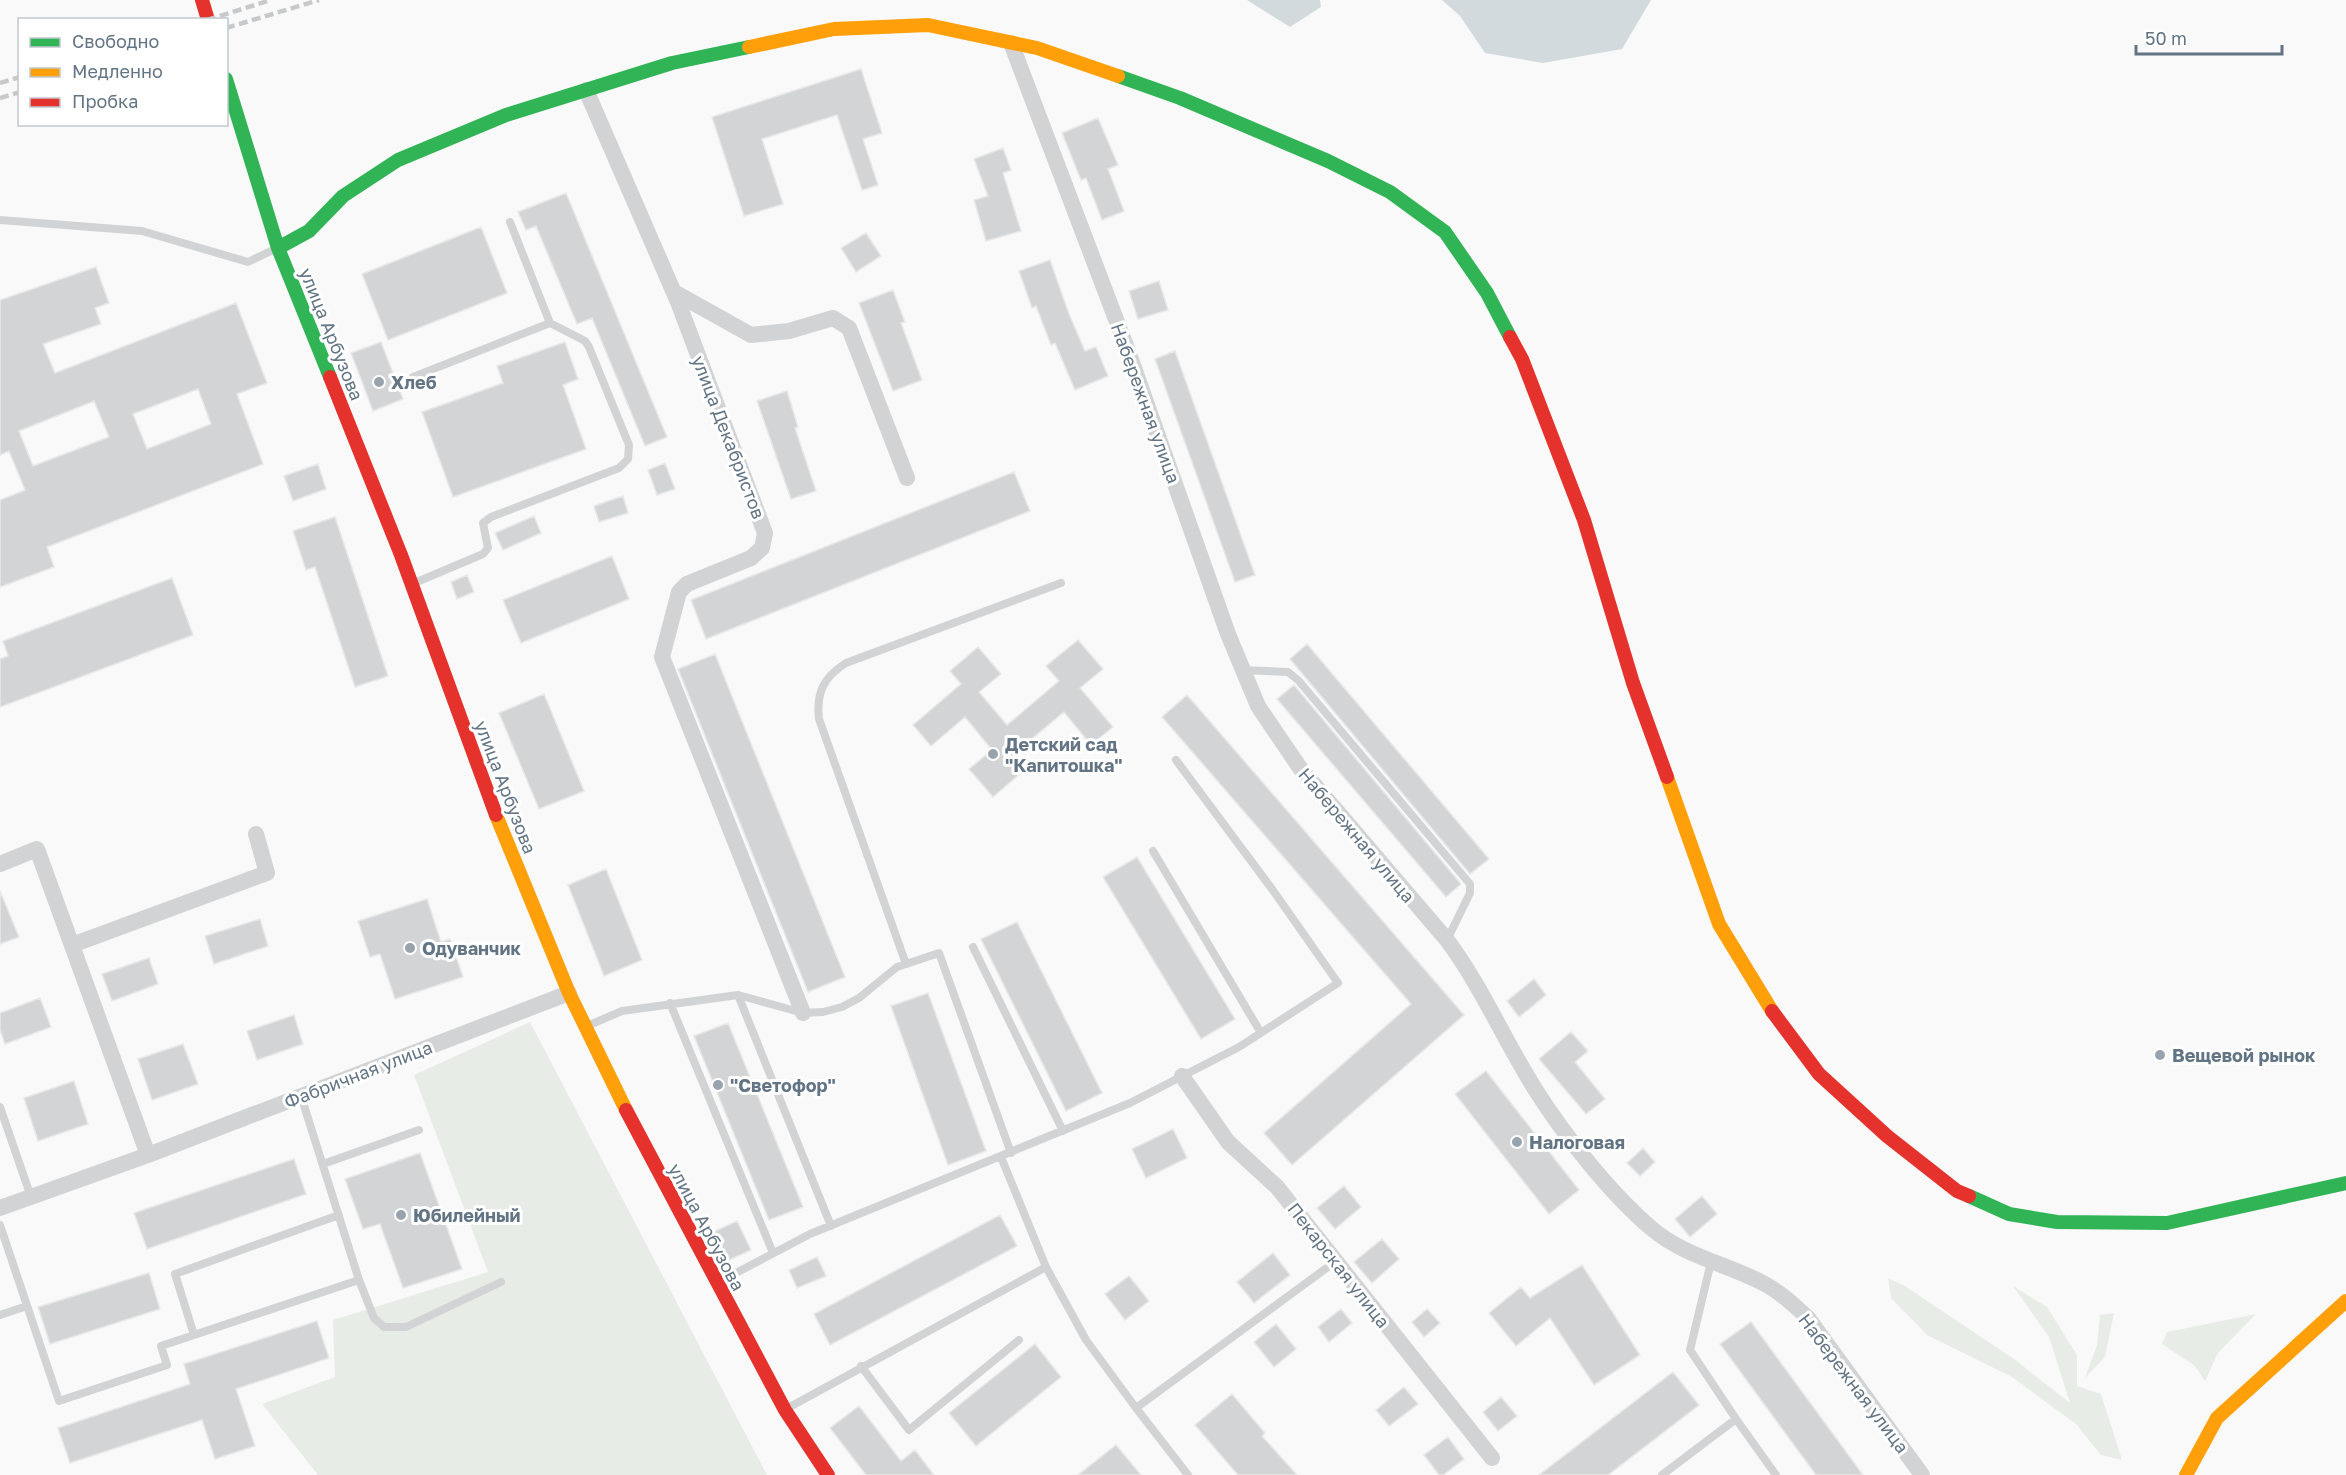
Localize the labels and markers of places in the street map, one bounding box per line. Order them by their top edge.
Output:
place label: Хлеб [391,371,437,393]
marker: Хлеб [372,375,386,389]
place label: Детский сад "Капитошка" [1005,733,1122,776]
marker: Детский сад "Капитошка" [986,747,1000,761]
place label: Одуванчик [422,937,521,959]
marker: Одуванчик [403,941,417,955]
place label: Вещевой рынок [2172,1044,2316,1066]
marker: Вещевой рынок [2153,1048,2167,1062]
place label: "Светофор" [730,1074,836,1096]
marker: "Светофор" [711,1078,725,1092]
place label: Налоговая [1529,1131,1625,1153]
marker: Налоговая [1510,1135,1524,1149]
place label: Юбилейный [413,1204,521,1226]
marker: Юбилейный [394,1208,408,1222]

